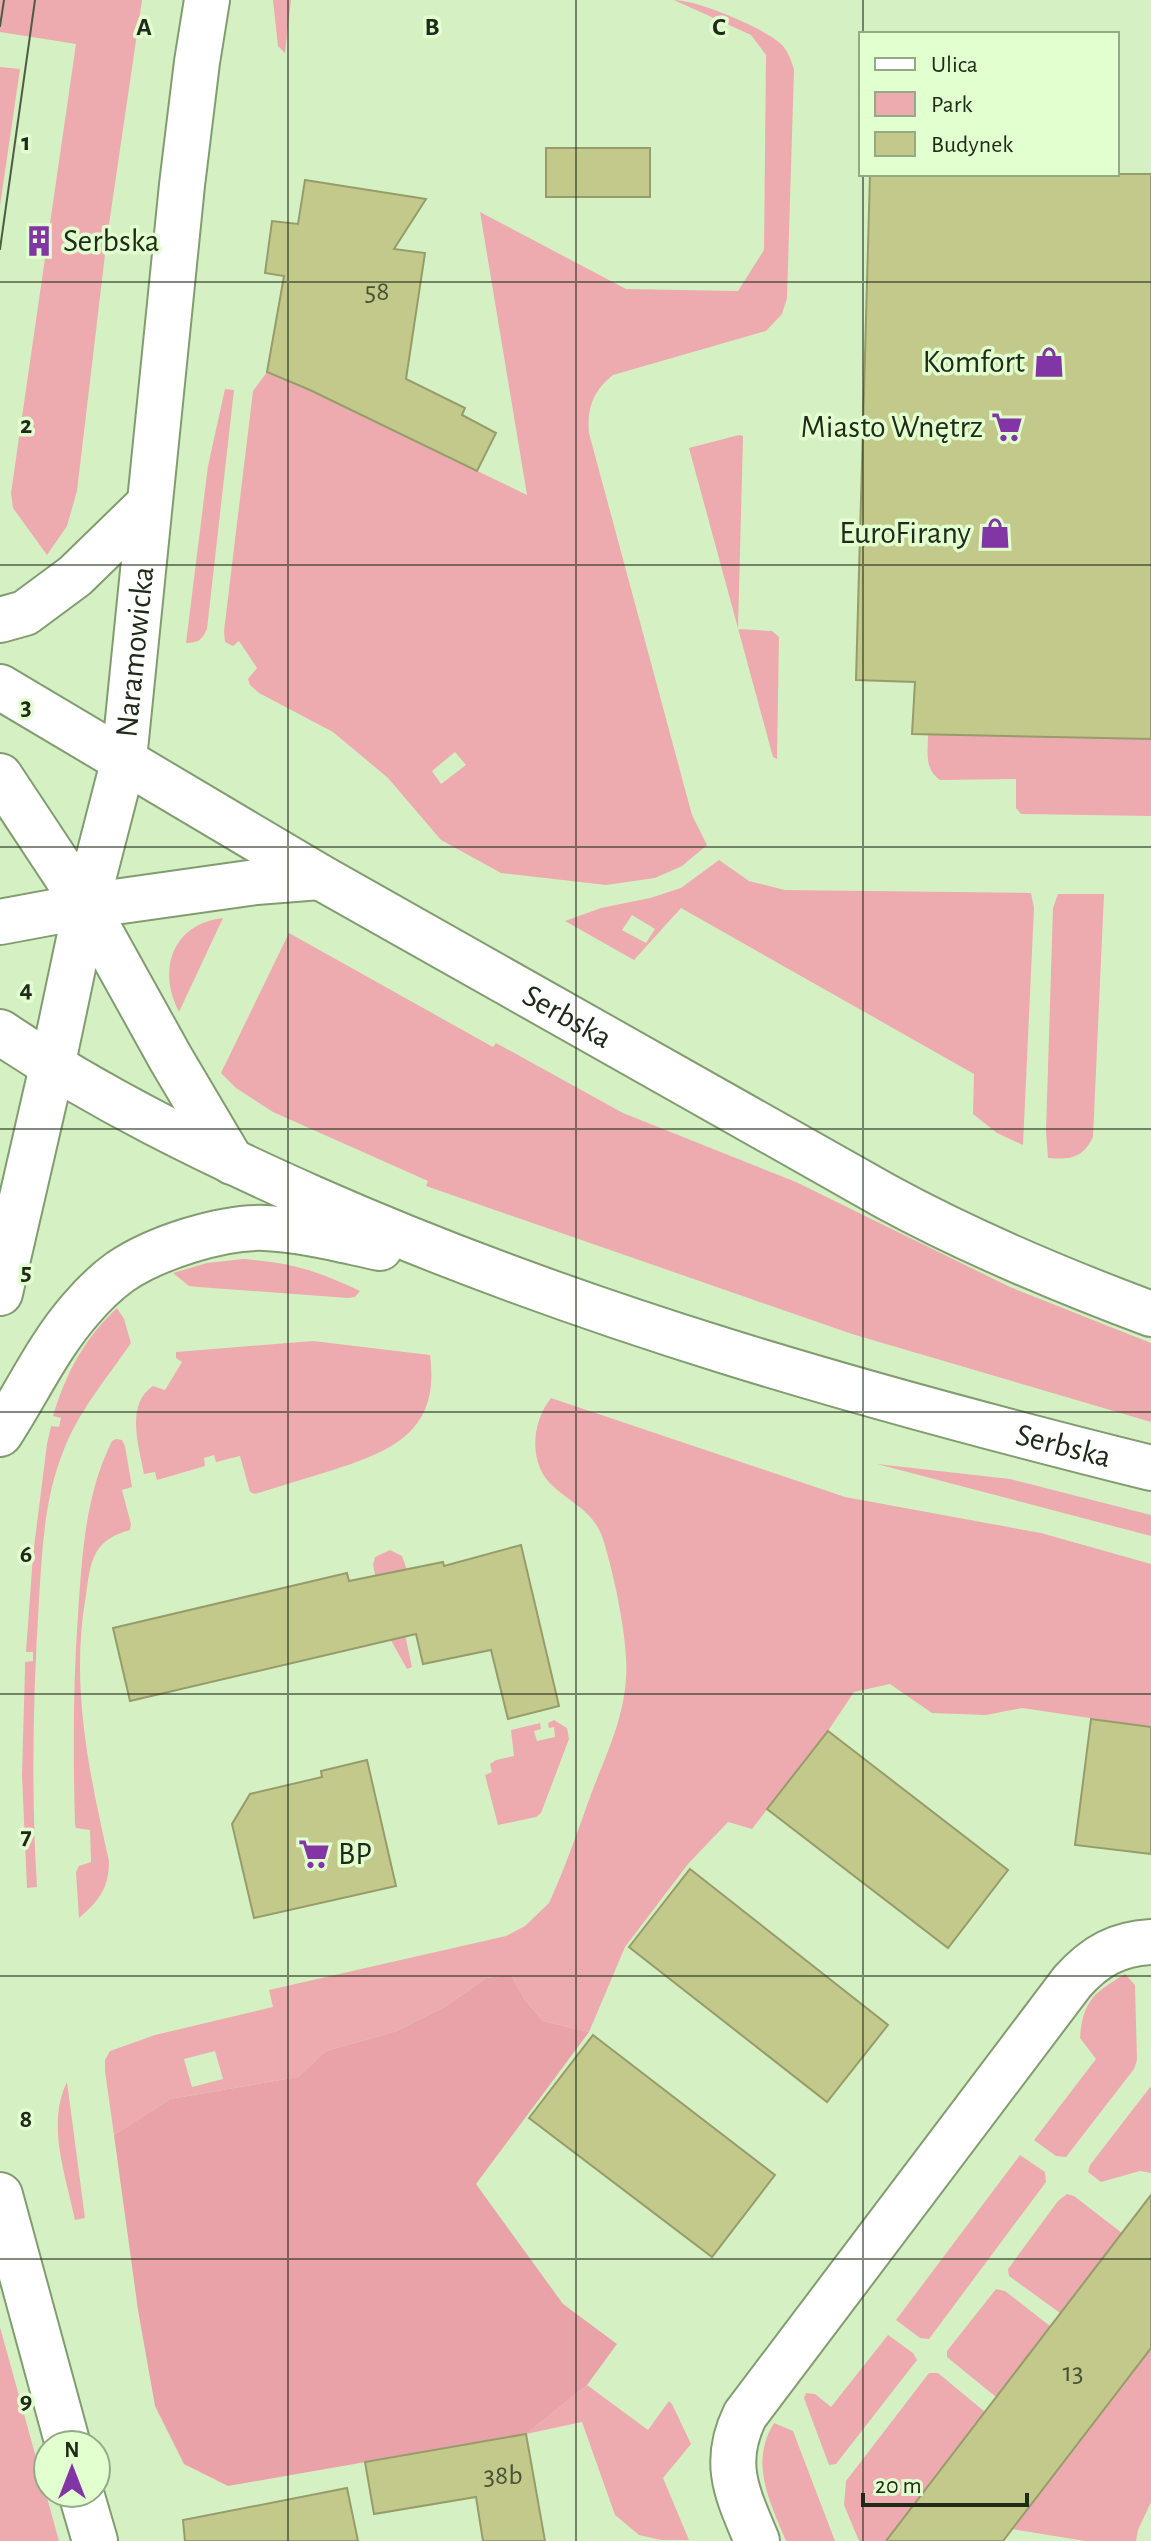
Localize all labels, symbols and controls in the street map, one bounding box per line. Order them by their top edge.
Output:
text: A [136,14,152,40]
text: B [424,14,440,40]
text: C [712,14,726,40]
legend [859,32,1119,176]
text: Ulica [931,53,978,77]
text: Park [931,93,972,117]
text: 1 [21,129,31,155]
text: Budynek [931,133,1013,157]
building icon: Serbska [22,224,56,258]
place label: Serbska [63,225,160,257]
house number: 58 [365,278,389,306]
shop icon: Komfort [1032,345,1066,379]
place label: Komfort [923,346,1025,378]
supermarket icon: Miasto Wnętrz [990,410,1024,444]
place label: Miasto Wnętrz [801,411,983,443]
text: 2 [20,412,32,438]
shop icon: EuroFirany [978,516,1012,550]
place label: EuroFirany [839,517,971,549]
street label: Naramowicka [110,565,159,739]
text: 3 [20,694,32,720]
text: 4 [19,976,33,1002]
street label: Serbska [517,979,617,1054]
text: 5 [20,1259,32,1285]
street label: Serbska [1013,1418,1114,1473]
text: 6 [20,1541,32,1567]
text: 7 [20,1823,32,1849]
supermarket icon: BP [297,1837,331,1871]
place label: BP [338,1838,372,1870]
text: 8 [20,2106,32,2132]
house number: 13 [1062,2359,1084,2387]
text: 9 [20,2388,32,2414]
north arrow [32,2429,112,2509]
text: N [64,2439,80,2461]
scale bar [863,2457,1027,2507]
house number: 38b [483,2462,523,2490]
text: 20 m [875,2474,922,2498]

